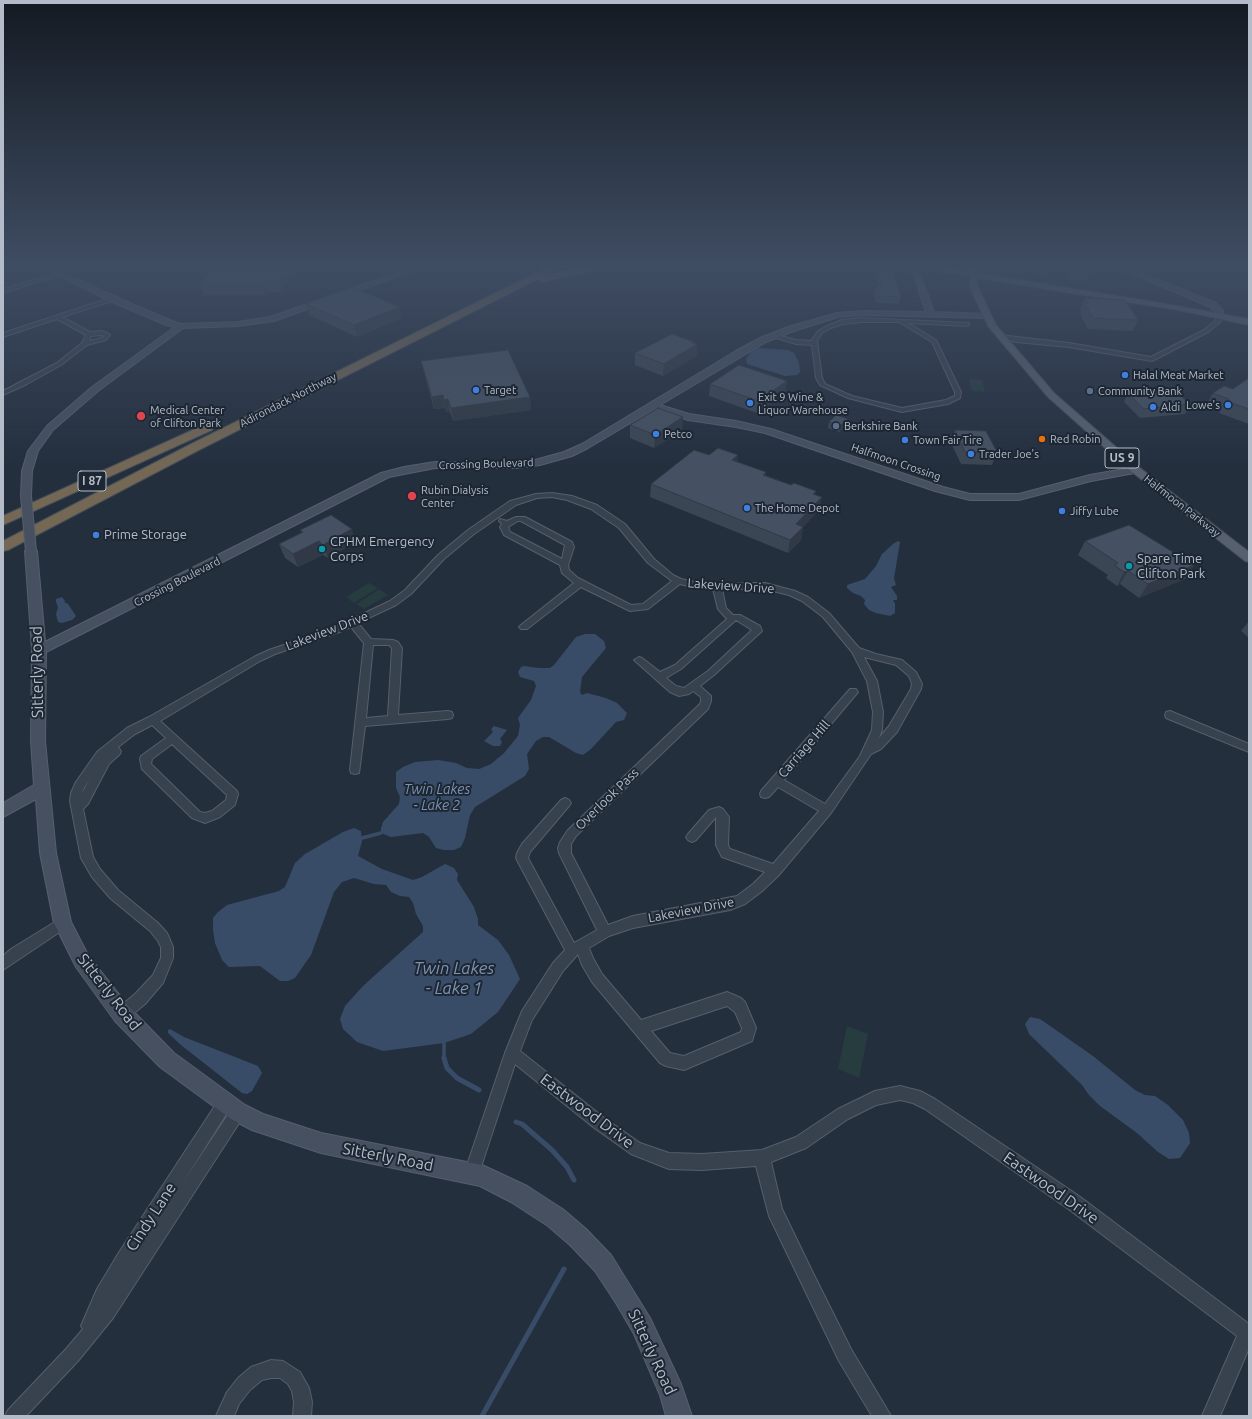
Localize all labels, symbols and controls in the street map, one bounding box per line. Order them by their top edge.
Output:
place label: Halal Meat Market [1133,368,1224,382]
street label: Adirondack Northway [237,370,339,430]
marker: Halal Meat Market [1120,370,1130,380]
place label: Target [484,383,516,397]
place label: Community Bank [1098,384,1182,398]
marker: Target [471,385,481,395]
marker: Community Bank [1085,386,1095,396]
place label: Exit 9 Wine & Liquor Warehouse [758,390,848,416]
marker: Exit 9 Wine & Liquor Warehouse [745,398,755,408]
place label: Lowe's [1186,398,1220,412]
place label: Aldi [1161,400,1180,414]
marker: Lowe's [1223,400,1233,410]
marker: Aldi [1148,402,1158,412]
place label: Medical Center of Clifton Park [150,403,225,429]
marker: Medical Center of Clifton Park [135,410,147,422]
place label: Berkshire Bank [844,419,918,433]
marker: Berkshire Bank [831,421,841,431]
place label: Petco [664,427,692,441]
marker: Petco [651,429,661,439]
place label: Red Robin [1050,432,1101,446]
place label: Town Fair Tire [913,433,982,447]
marker: Red Robin [1037,434,1047,444]
marker: Town Fair Tire [900,435,910,445]
street label: Halfmoon Crossing [850,441,942,483]
place label: Trader Joe's [979,447,1039,461]
road number: US 9 [1105,448,1139,468]
marker: Trader Joe's [966,449,976,459]
street label: Crossing Boulevard [438,456,534,472]
road number: I 87 [78,471,106,491]
street label: Halfmoon Parkway [1141,472,1223,540]
place label: Rubin Dialysis Center [421,483,489,509]
marker: Rubin Dialysis Center [406,490,418,502]
place label: The Home Depot [755,501,839,515]
marker: The Home Depot [742,503,752,513]
place label: Jiffy Lube [1070,504,1119,518]
marker: Jiffy Lube [1057,506,1067,516]
place label: Prime Storage [104,527,187,543]
marker: Prime Storage [91,530,101,540]
place label: CPHM Emergency Corps [330,534,434,565]
marker: CPHM Emergency Corps [317,544,327,554]
place label: Spare Time Clifton Park [1137,551,1205,582]
street label: Crossing Boulevard [132,555,222,609]
marker: Spare Time Clifton Park [1124,561,1134,571]
street label: Lakeview Drive [687,575,775,597]
street label: Lakeview Drive [283,608,371,654]
street label: Sitterly Road [27,626,47,718]
street label: Carriage Hill [775,717,833,781]
street label: Overlook Pass [572,765,642,833]
water label: Twin Lakes - Lake 2 [404,781,470,814]
street label: Lakeview Drive [647,894,735,926]
street label: Sitterly Road [73,950,145,1034]
water label: Twin Lakes - Lake 1 [414,958,494,998]
street label: Eastwood Drive [536,1070,638,1152]
street label: Sitterly Road [341,1139,435,1175]
street label: Eastwood Drive [999,1148,1103,1228]
street label: Cindy Lane [122,1179,180,1255]
street label: Sitterly Road [624,1306,680,1398]

